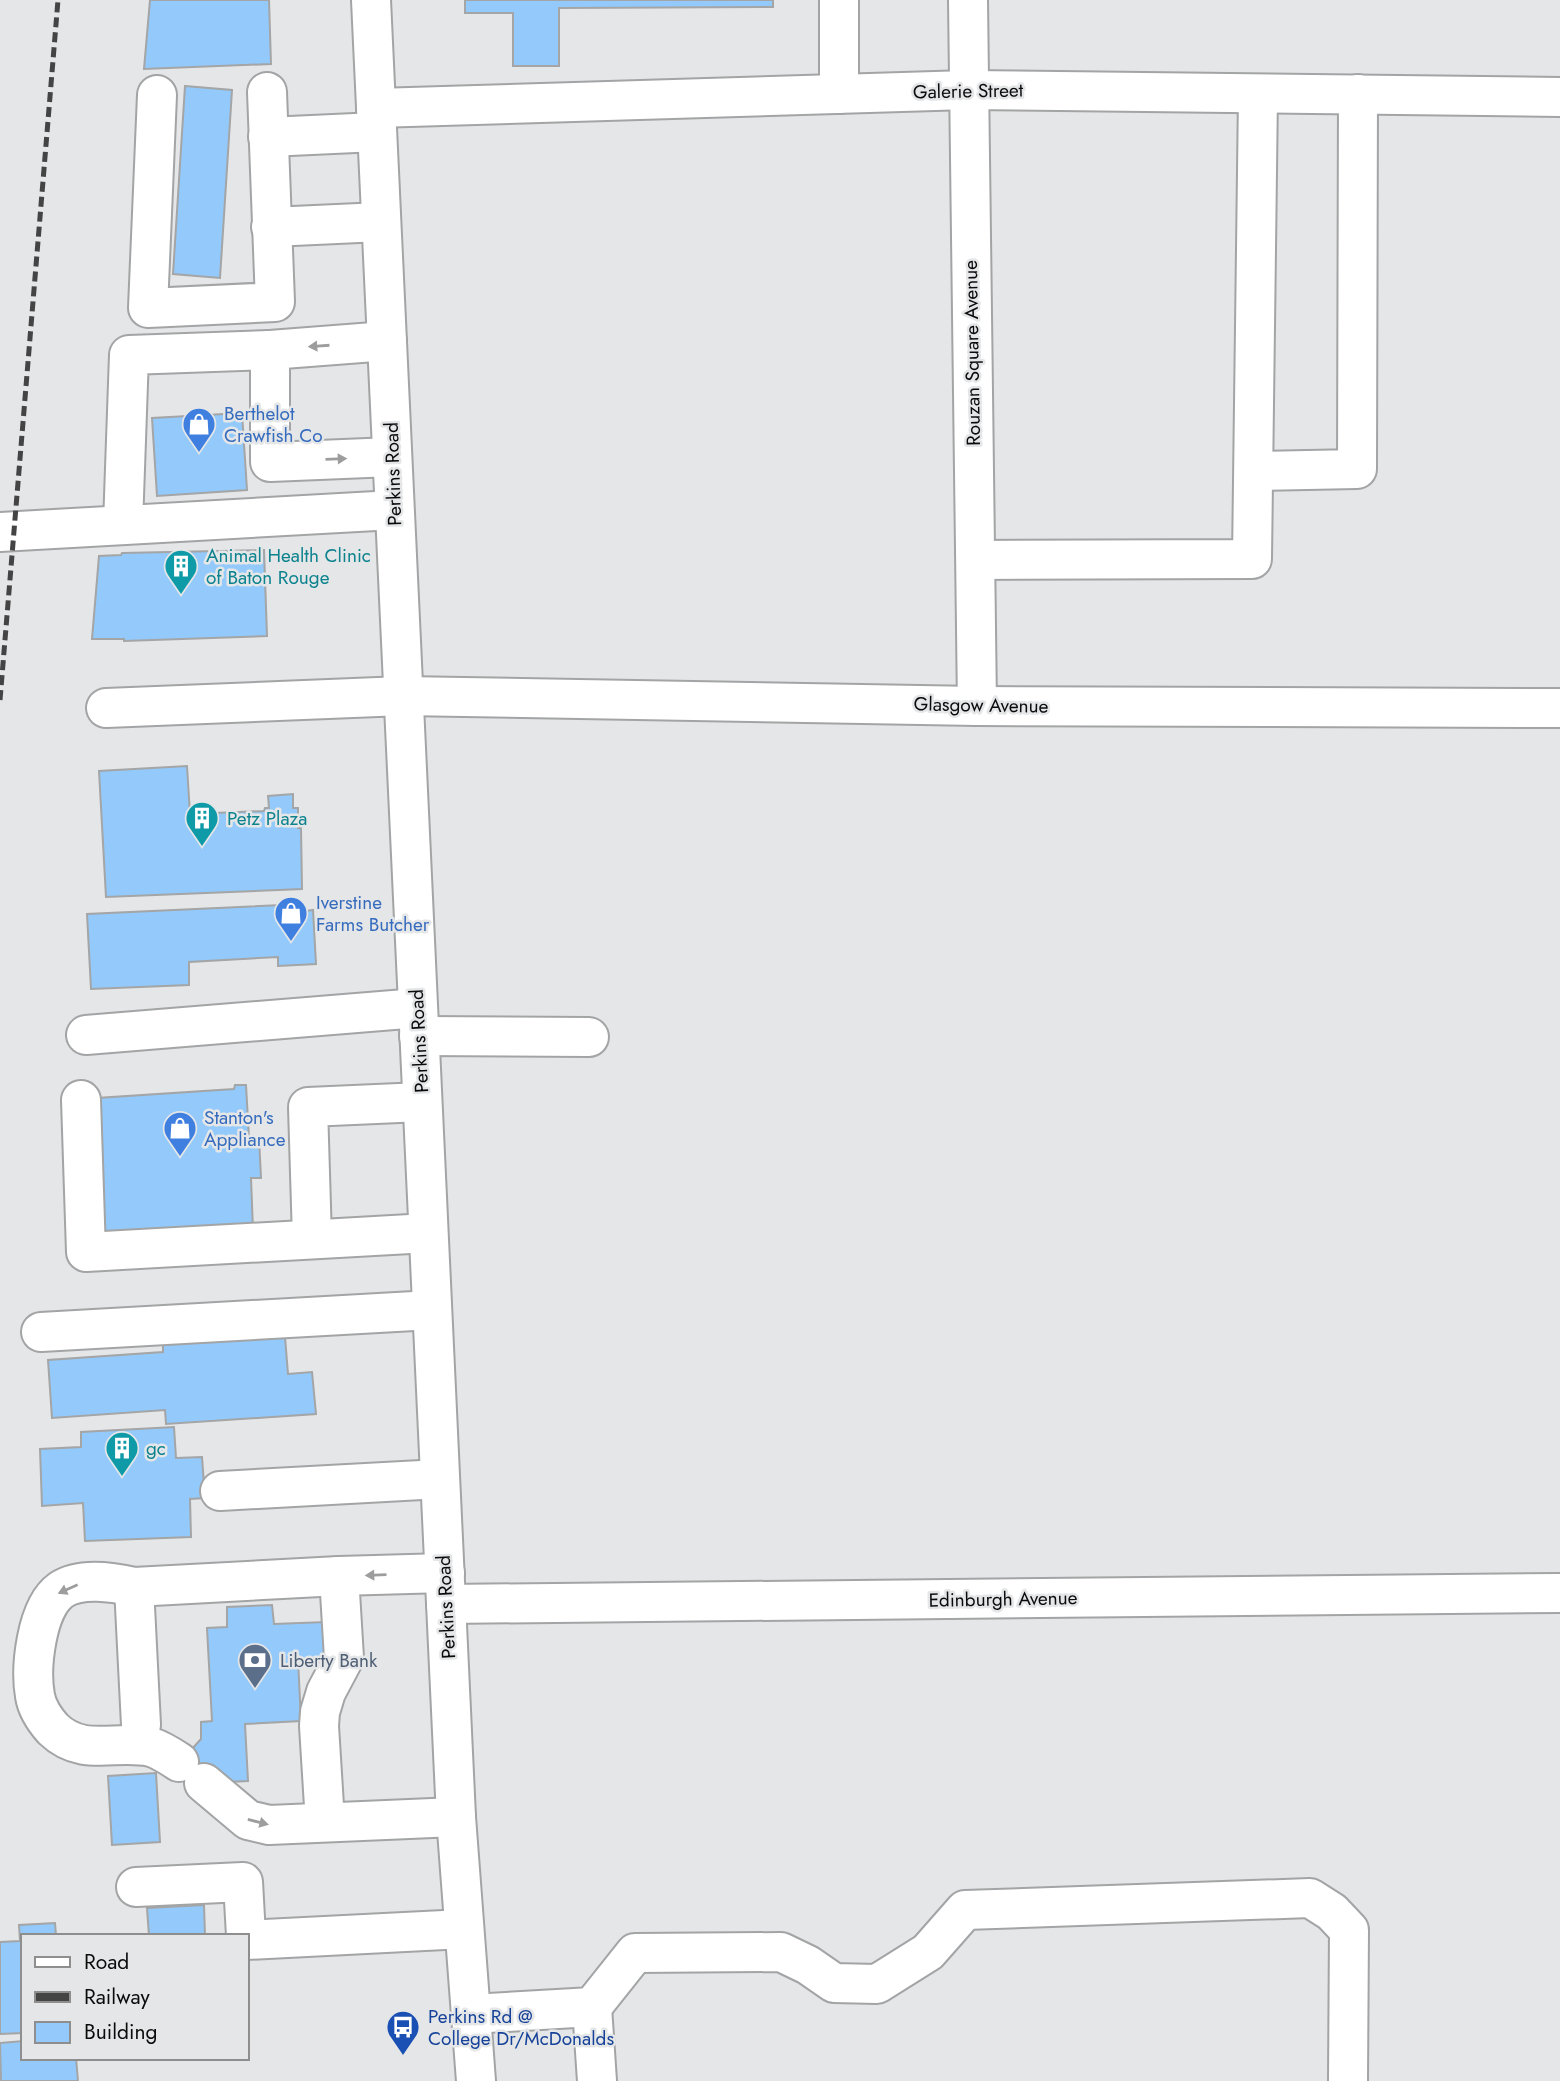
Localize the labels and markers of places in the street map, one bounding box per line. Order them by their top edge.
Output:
place label: Berthelot Crawfish Co [224,400,323,449]
shop icon: Berthelot Crawfish Co [180,405,218,454]
place label: Animal Health Clinic of Baton Rouge [206,542,371,591]
building icon: Animal Health Clinic of Baton Rouge [162,547,200,596]
building icon: Petz Plaza [183,799,221,848]
place label: Petz Plaza [227,805,307,832]
place label: Iverstine Farms Butcher [316,889,430,938]
shop icon: Iverstine Farms Butcher [272,894,310,943]
place label: Stanton's Appliance [204,1104,286,1153]
shop icon: Stanton's Appliance [161,1109,199,1158]
building icon: gc [103,1429,141,1478]
place label: gc [146,1435,166,1462]
bank icon: Liberty Bank [236,1641,274,1690]
place label: Liberty Bank [280,1647,378,1674]
place label: Perkins Rd @ College Dr/McDonalds [428,2003,614,2052]
bus stop icon: Perkins Rd @ College Dr/McDonalds [384,2008,422,2057]

